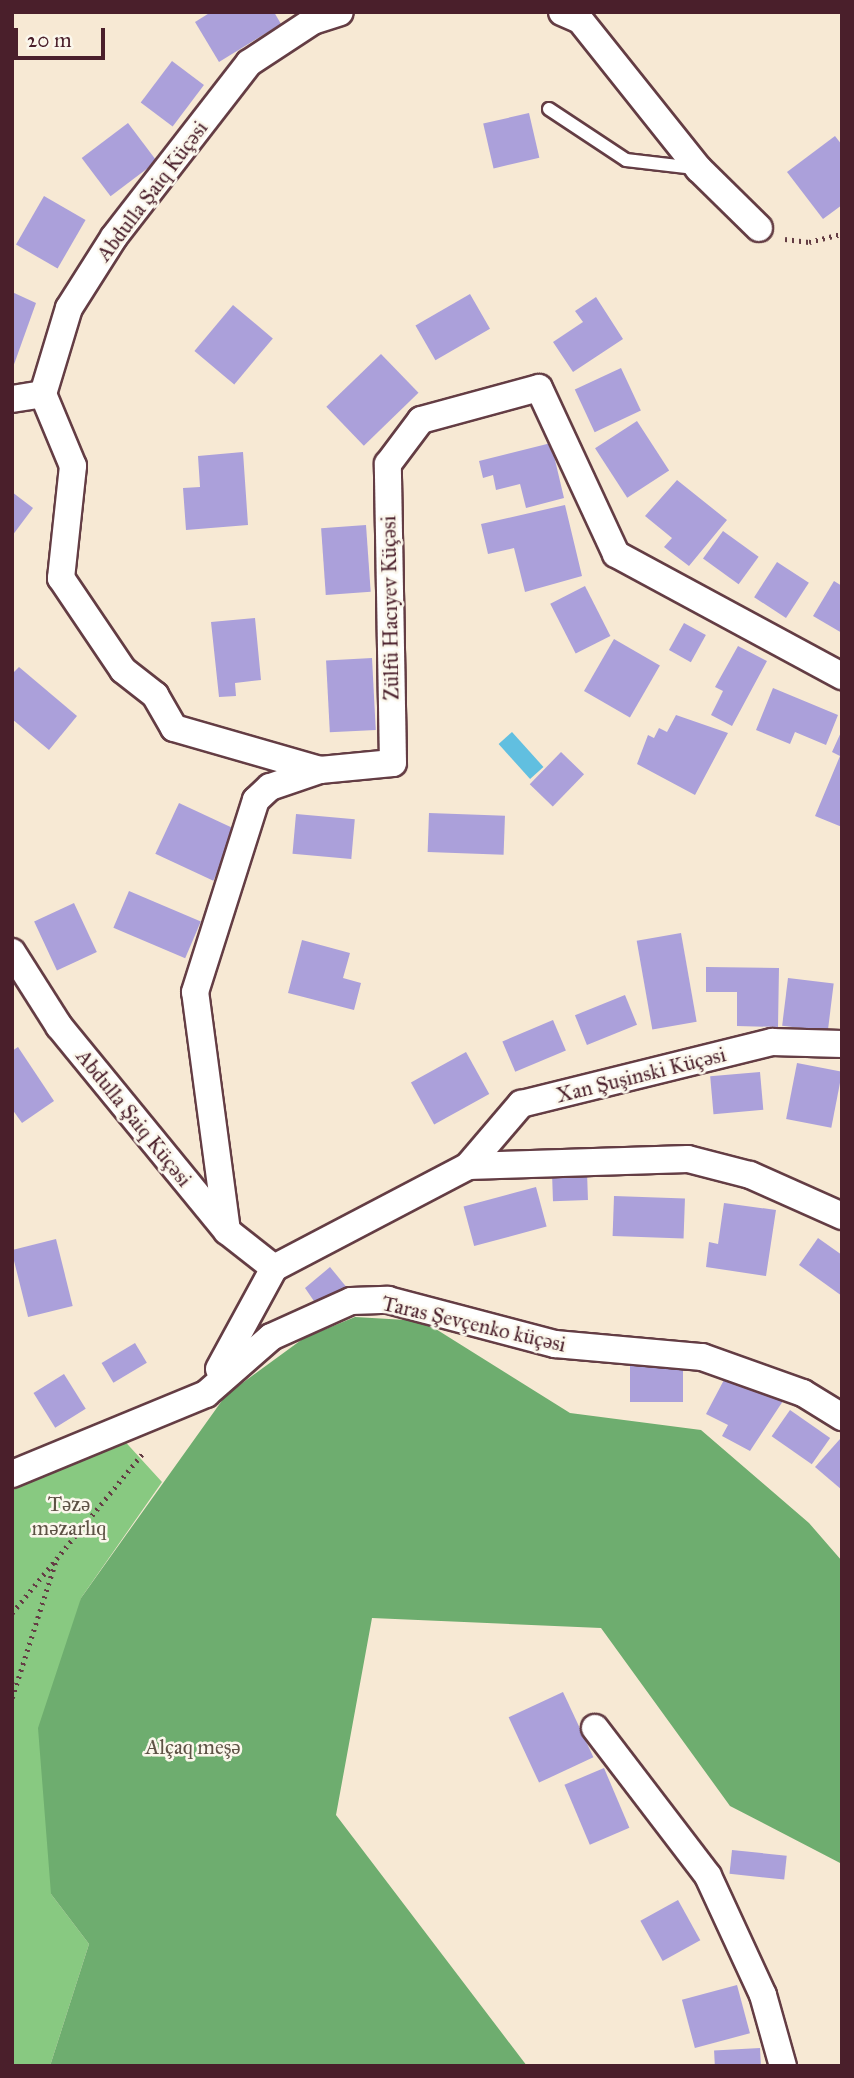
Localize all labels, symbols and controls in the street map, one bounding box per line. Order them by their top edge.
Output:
scale bar [18,14,108,58]
text: 20 m [27,27,72,53]
street label: Abdulla Şaiq Küçəsi [91,116,213,266]
street label: Zülfü Hacıyev Küçəsi [376,515,404,701]
street label: Xan Şuşinski Küçəsi [554,1042,728,1108]
street label: Abdulla Şaiq Küçəsi [71,1044,197,1192]
street label: Taras Şevçenko küçəsi [380,1291,568,1357]
park label: Təzə məzarlıq [32,1491,106,1541]
park label: Alçaq meşə [145,1734,241,1760]

